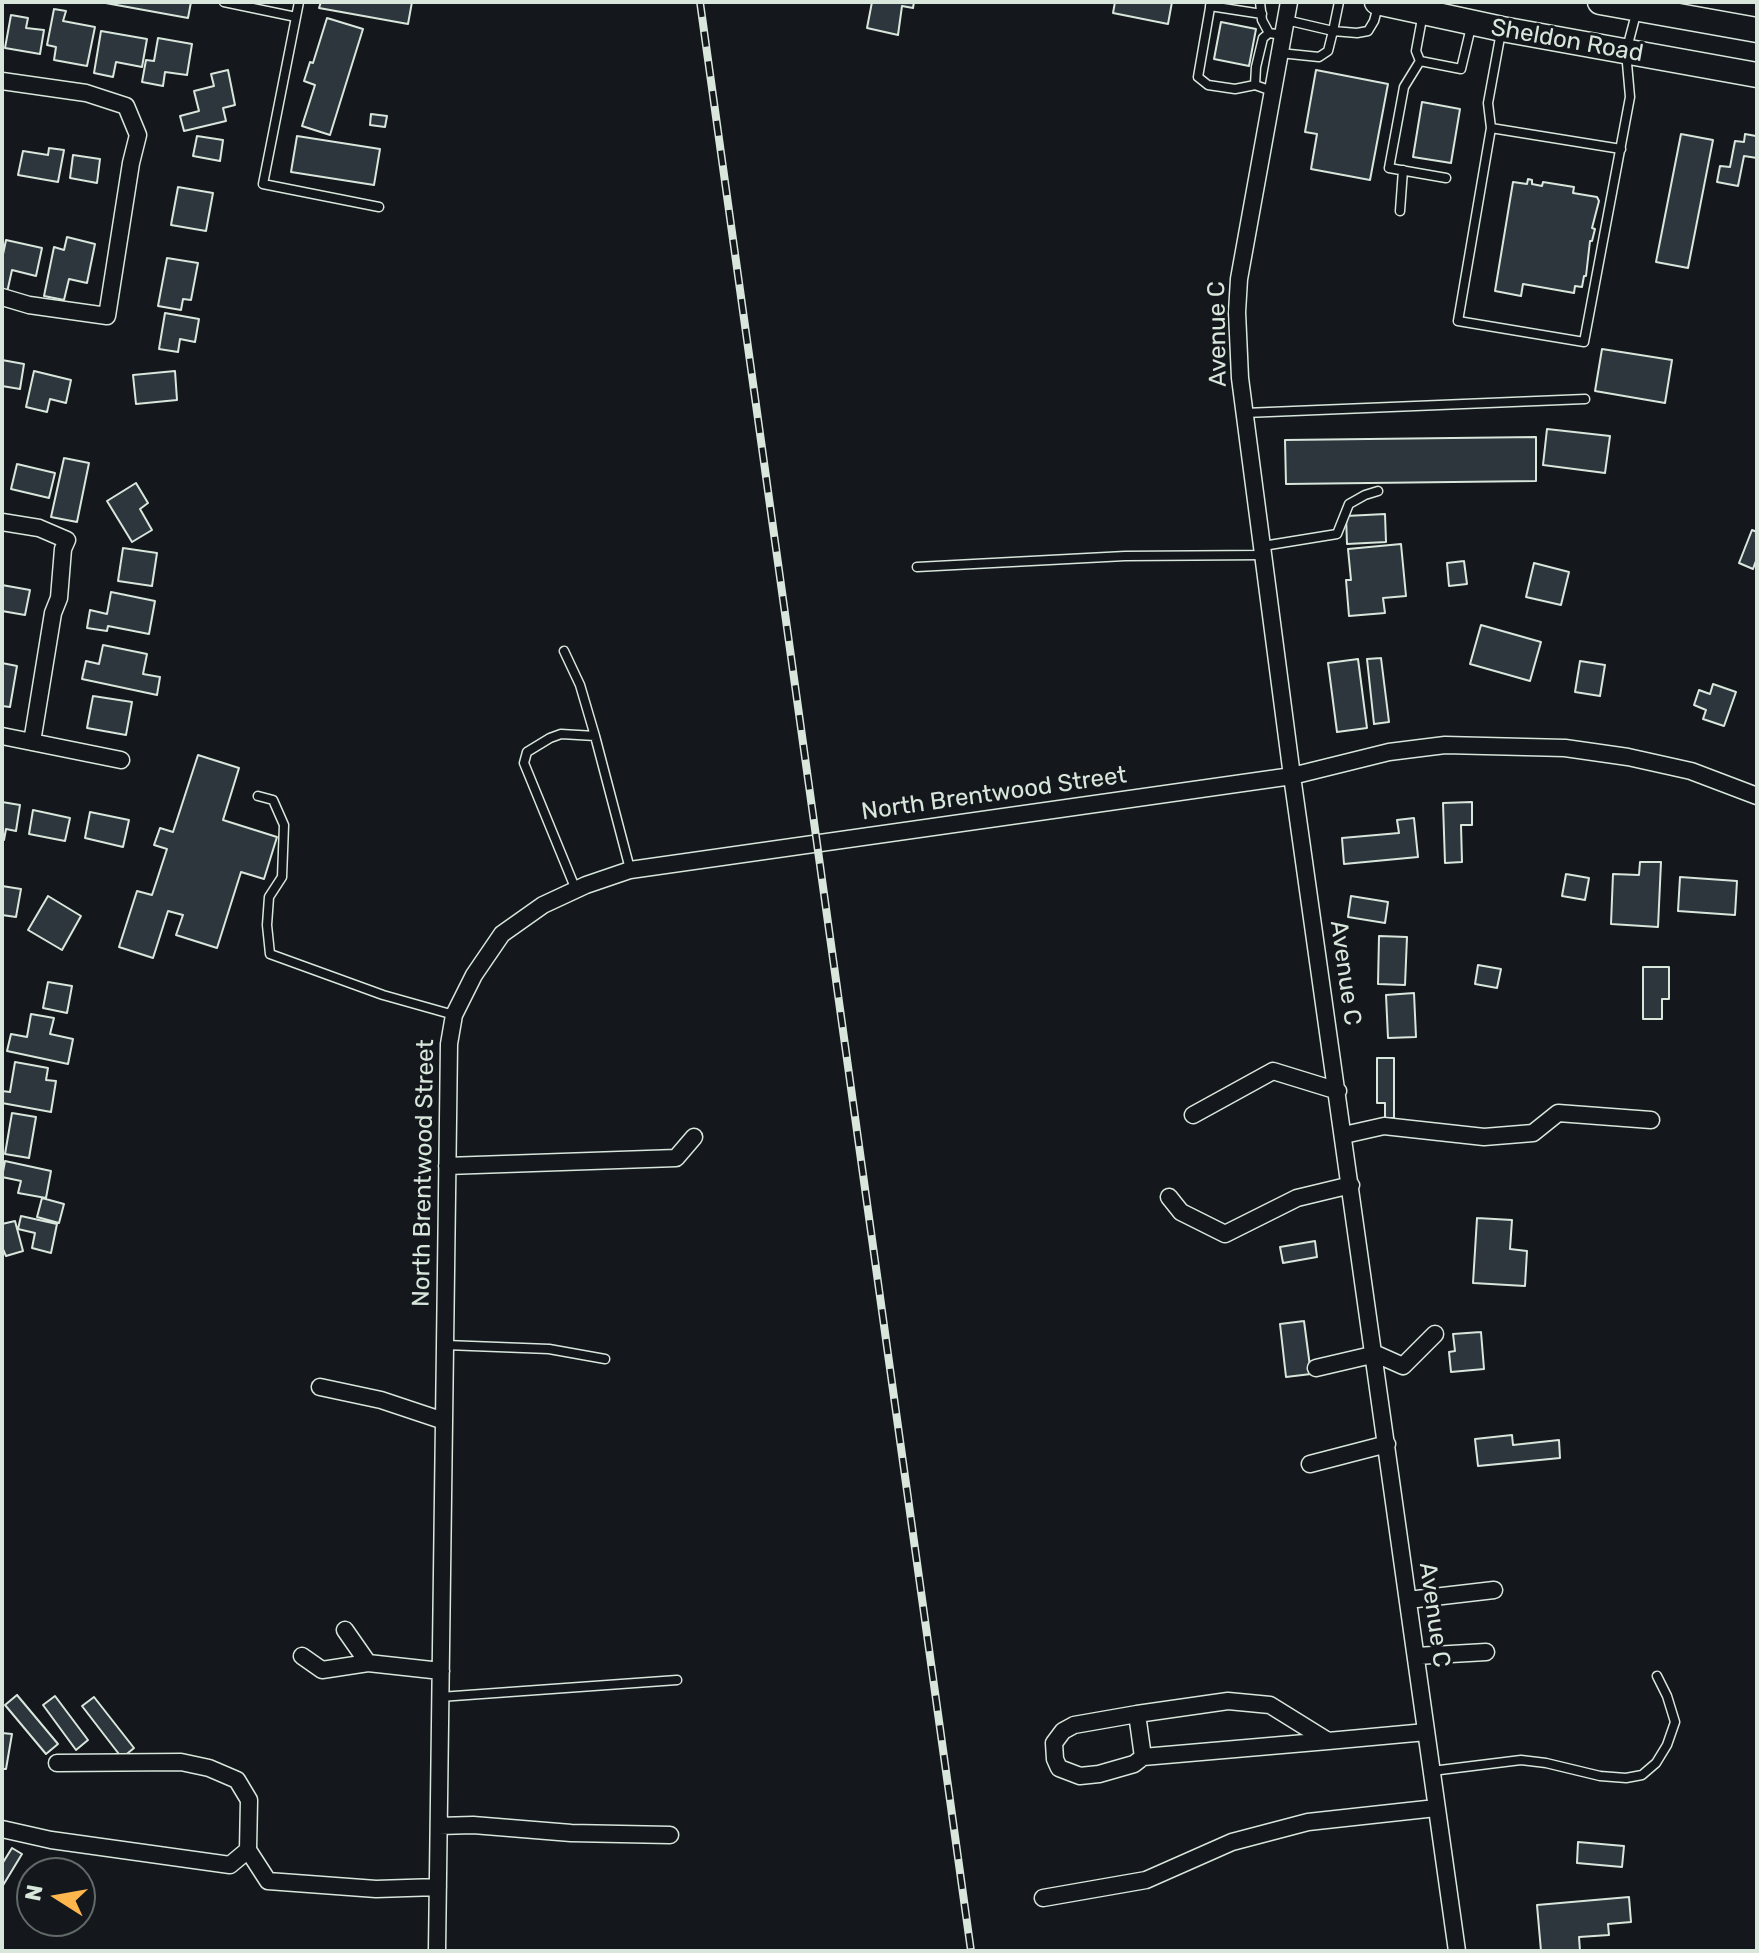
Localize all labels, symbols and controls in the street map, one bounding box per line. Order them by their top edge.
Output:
street label: Sheldon Road [1489,13,1645,69]
street label: Avenue C [1203,281,1233,387]
street label: North Brentwood Street [860,761,1128,827]
street label: Avenue C [1323,919,1367,1027]
street label: North Brentwood Street [407,1039,441,1307]
street label: Avenue C [1412,1561,1456,1669]
north arrow [16,1857,96,1937]
text: N [19,1882,49,1903]

